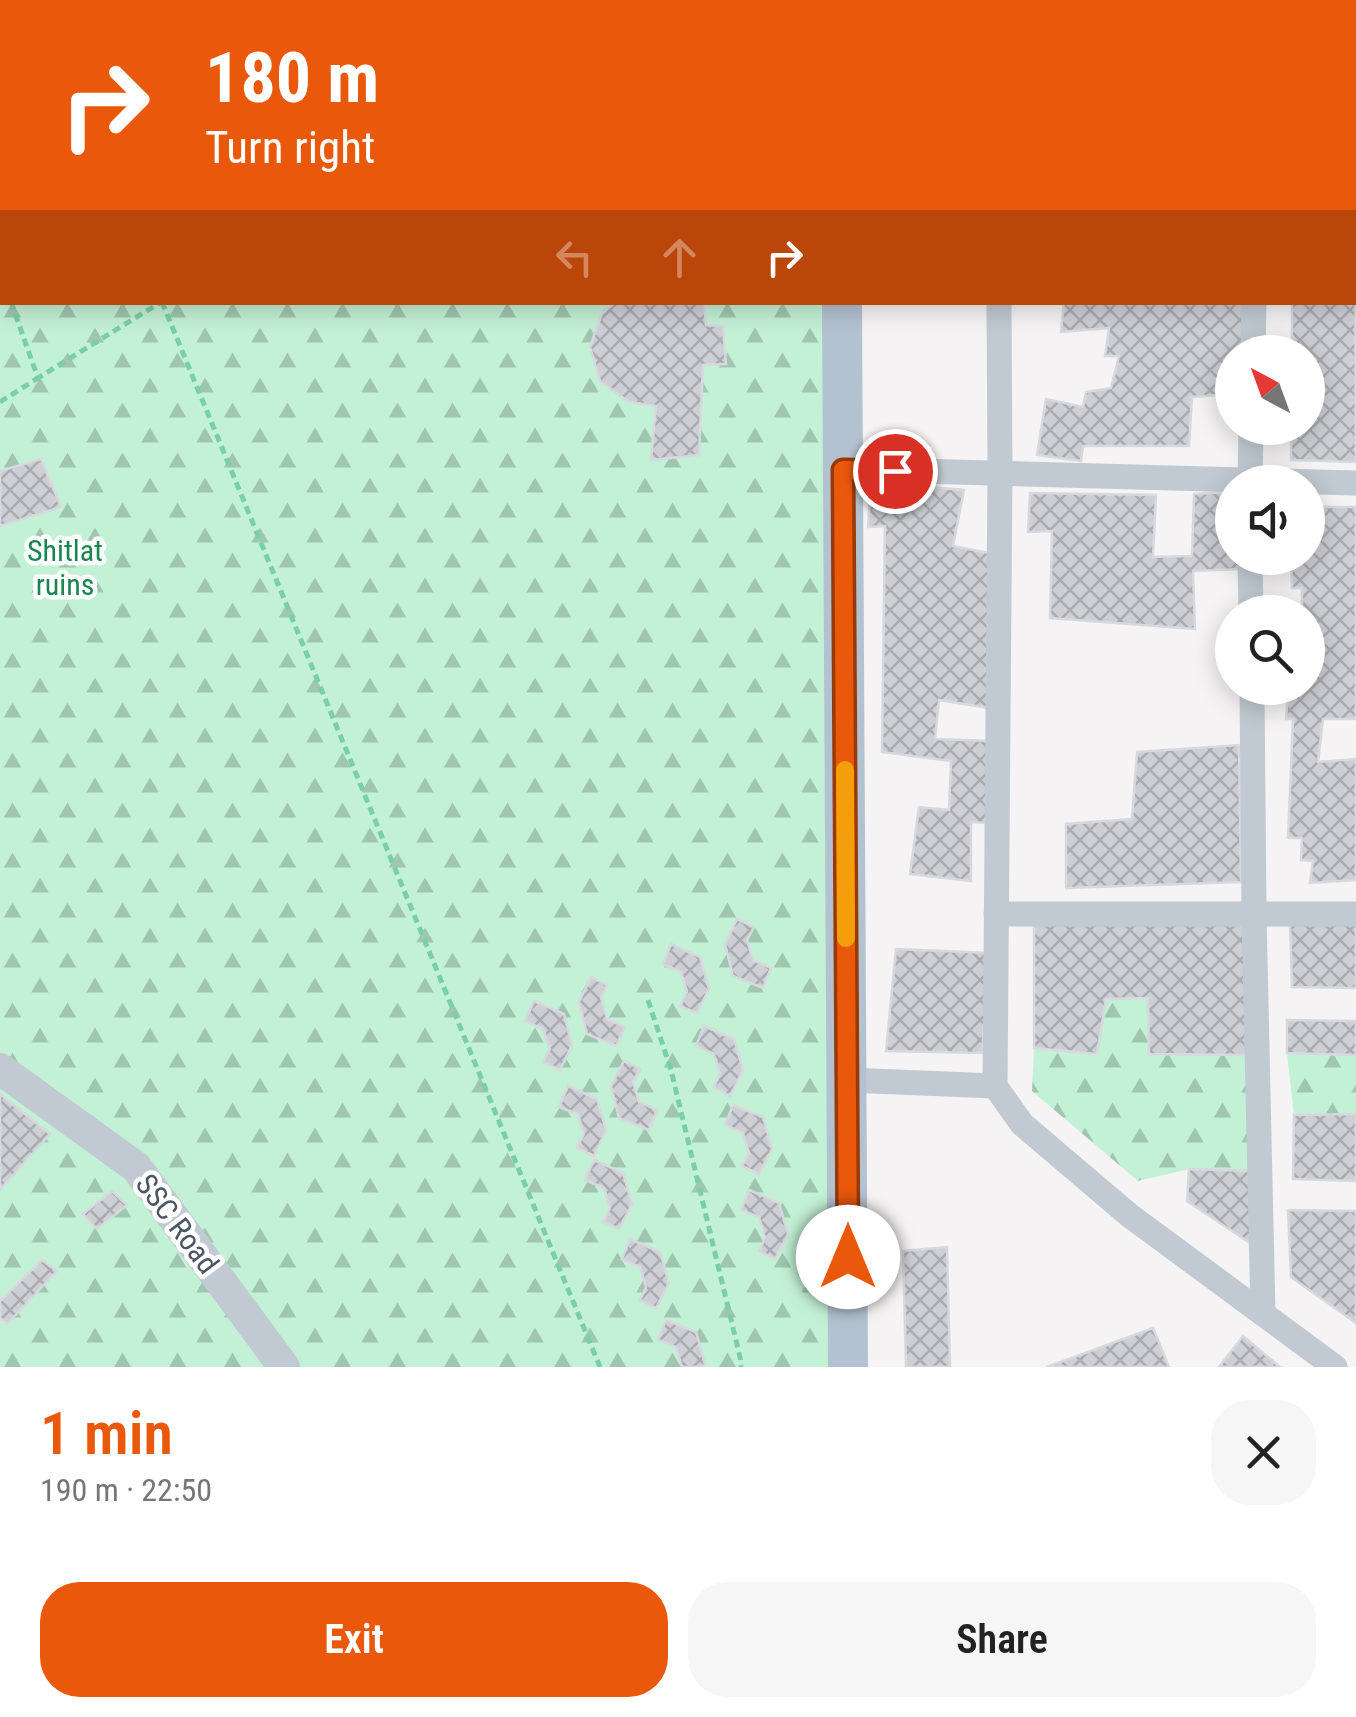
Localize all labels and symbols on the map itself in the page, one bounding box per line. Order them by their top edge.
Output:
north arrow [1215,335,1325,445]
pin [853,429,938,514]
park label: Shitlat ruins [27,533,103,602]
street label: SSC Road [129,1167,226,1280]
position arrow [796,1205,900,1309]

